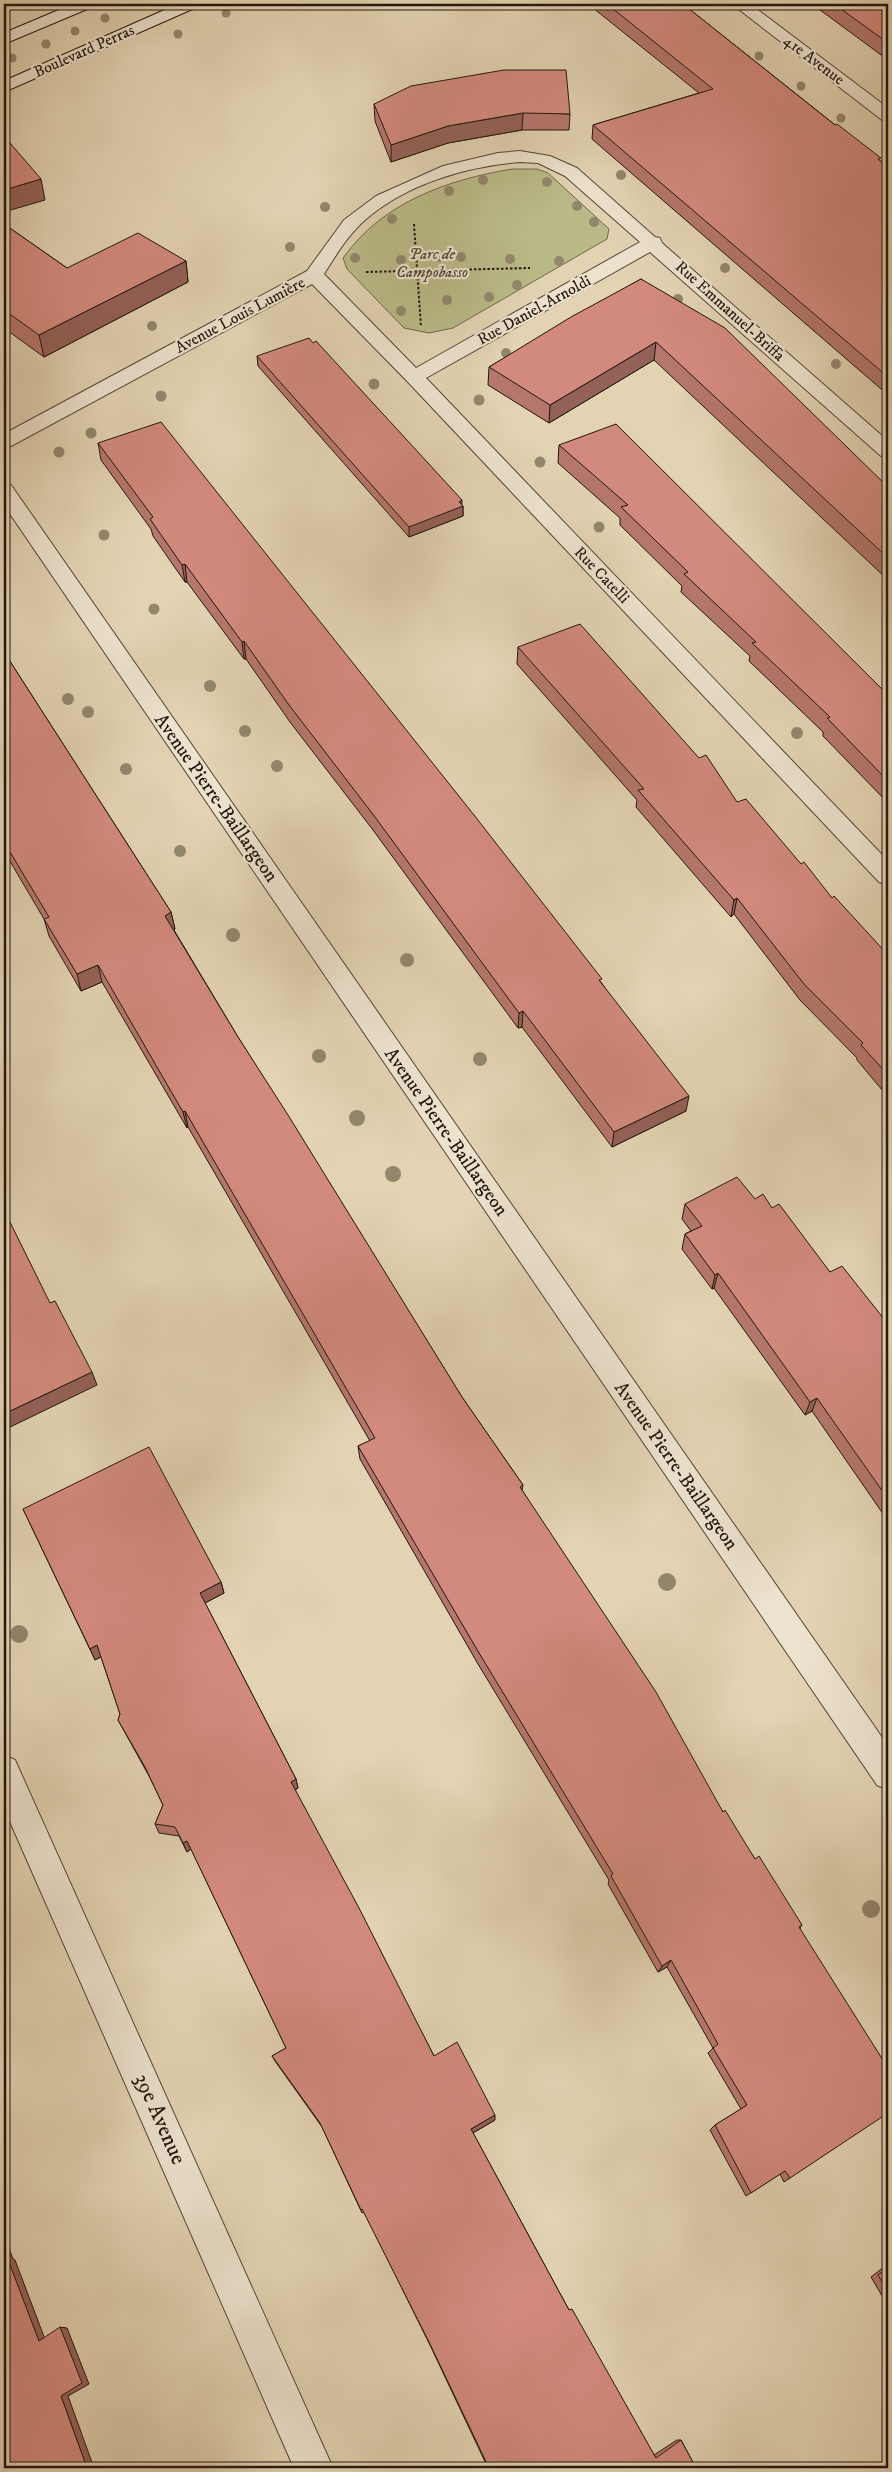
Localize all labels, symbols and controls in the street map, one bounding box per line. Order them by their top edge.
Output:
street label: Boulevard Perras [31,20,137,82]
street label: 41e Avenue [780,31,849,90]
park label: Parc de Campobasso [396,244,468,282]
street label: Rue Emmanuel-Briffa [671,257,789,366]
street label: Rue Daniel-Arnoldi [474,271,594,349]
street label: Avenue Louis Lumière [172,272,309,358]
street label: Rue Catelli [570,542,634,608]
street label: Avenue Pierre-Baillargeon [149,709,283,887]
street label: Avenue Pierre-Baillargeon [379,1043,513,1221]
street label: Avenue Pierre-Baillargeon [609,1377,743,1555]
street label: 39e Avenue [128,2069,192,2169]

